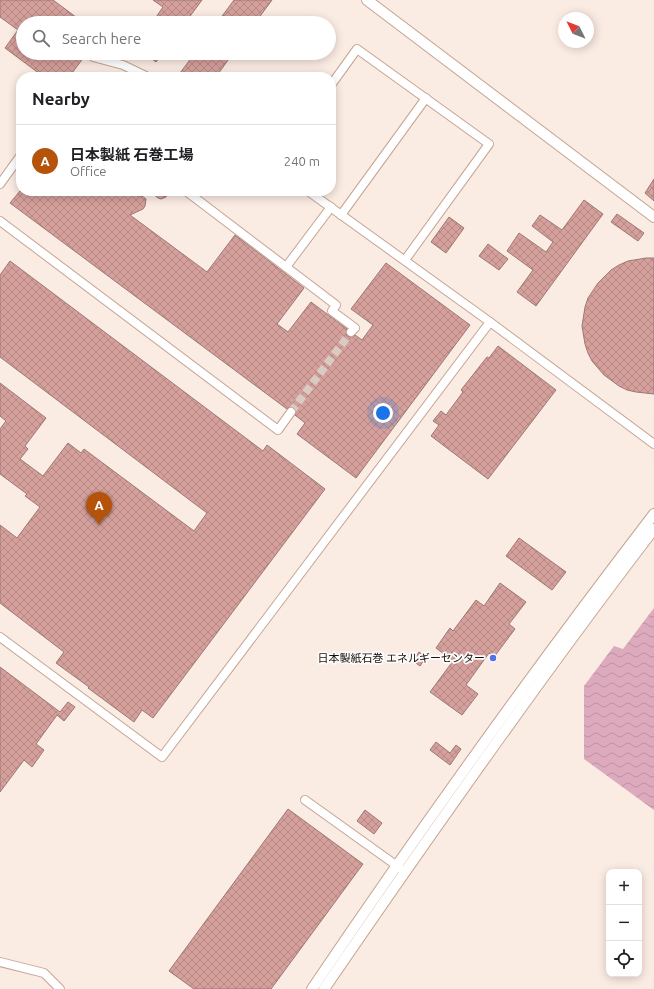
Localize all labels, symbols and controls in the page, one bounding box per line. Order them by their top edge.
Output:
north arrow [558,12,594,48]
search box [16,16,336,60]
icon: search [30,27,52,49]
text: Search here [62,30,141,47]
text: Nearby [32,89,90,108]
text: 日本製紙 石巻工場 [70,146,194,163]
text: A [40,154,50,168]
text: 240 m [284,154,320,168]
text: Office [70,164,106,178]
your location [373,403,393,423]
pin: A [86,492,112,525]
place label: 日本製紙石巻 エネルギーセンター [317,652,485,664]
marker: 日本製紙石巻 エネルギーセンター [488,653,498,663]
map controls [606,869,642,977]
button: + [606,869,642,905]
button: − [606,905,642,941]
button: locate [606,941,642,977]

